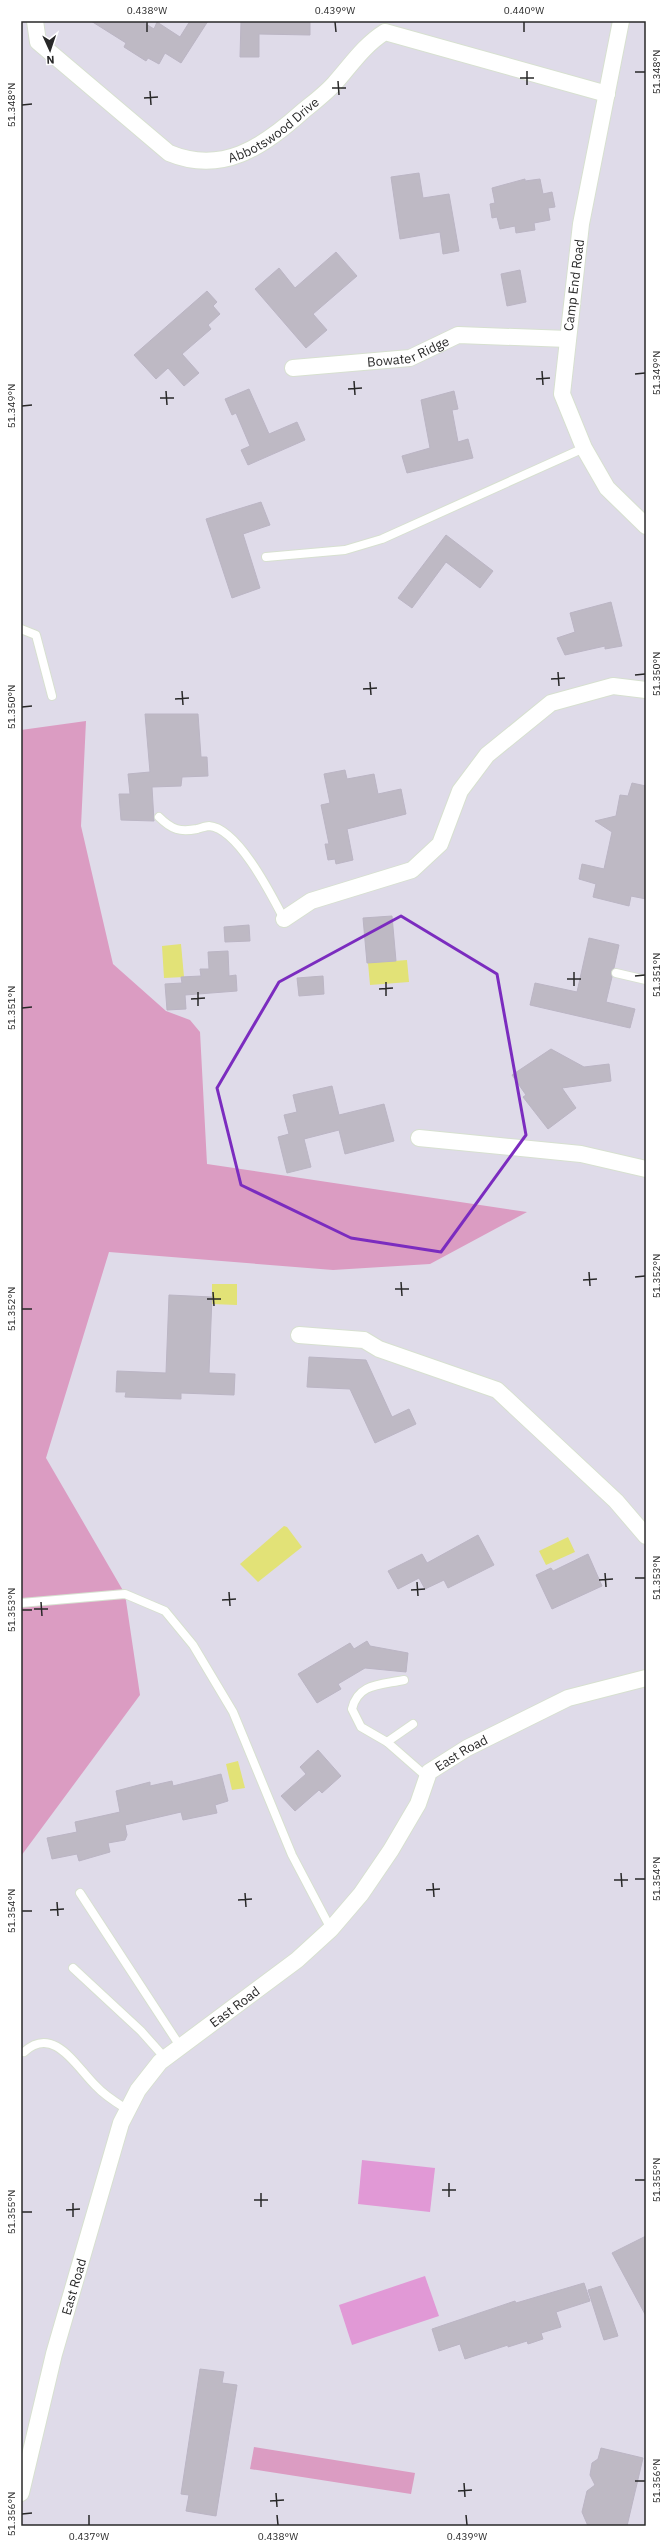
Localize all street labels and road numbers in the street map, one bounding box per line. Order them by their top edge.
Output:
street label: Abbotswood Drive [226,93,322,166]
street label: Camp End Road [560,238,588,332]
street label: Bowater Ridge [366,332,452,370]
street label: East Road [432,1731,490,1775]
street label: East Road [206,1982,263,2031]
street label: East Road [57,2256,90,2317]

